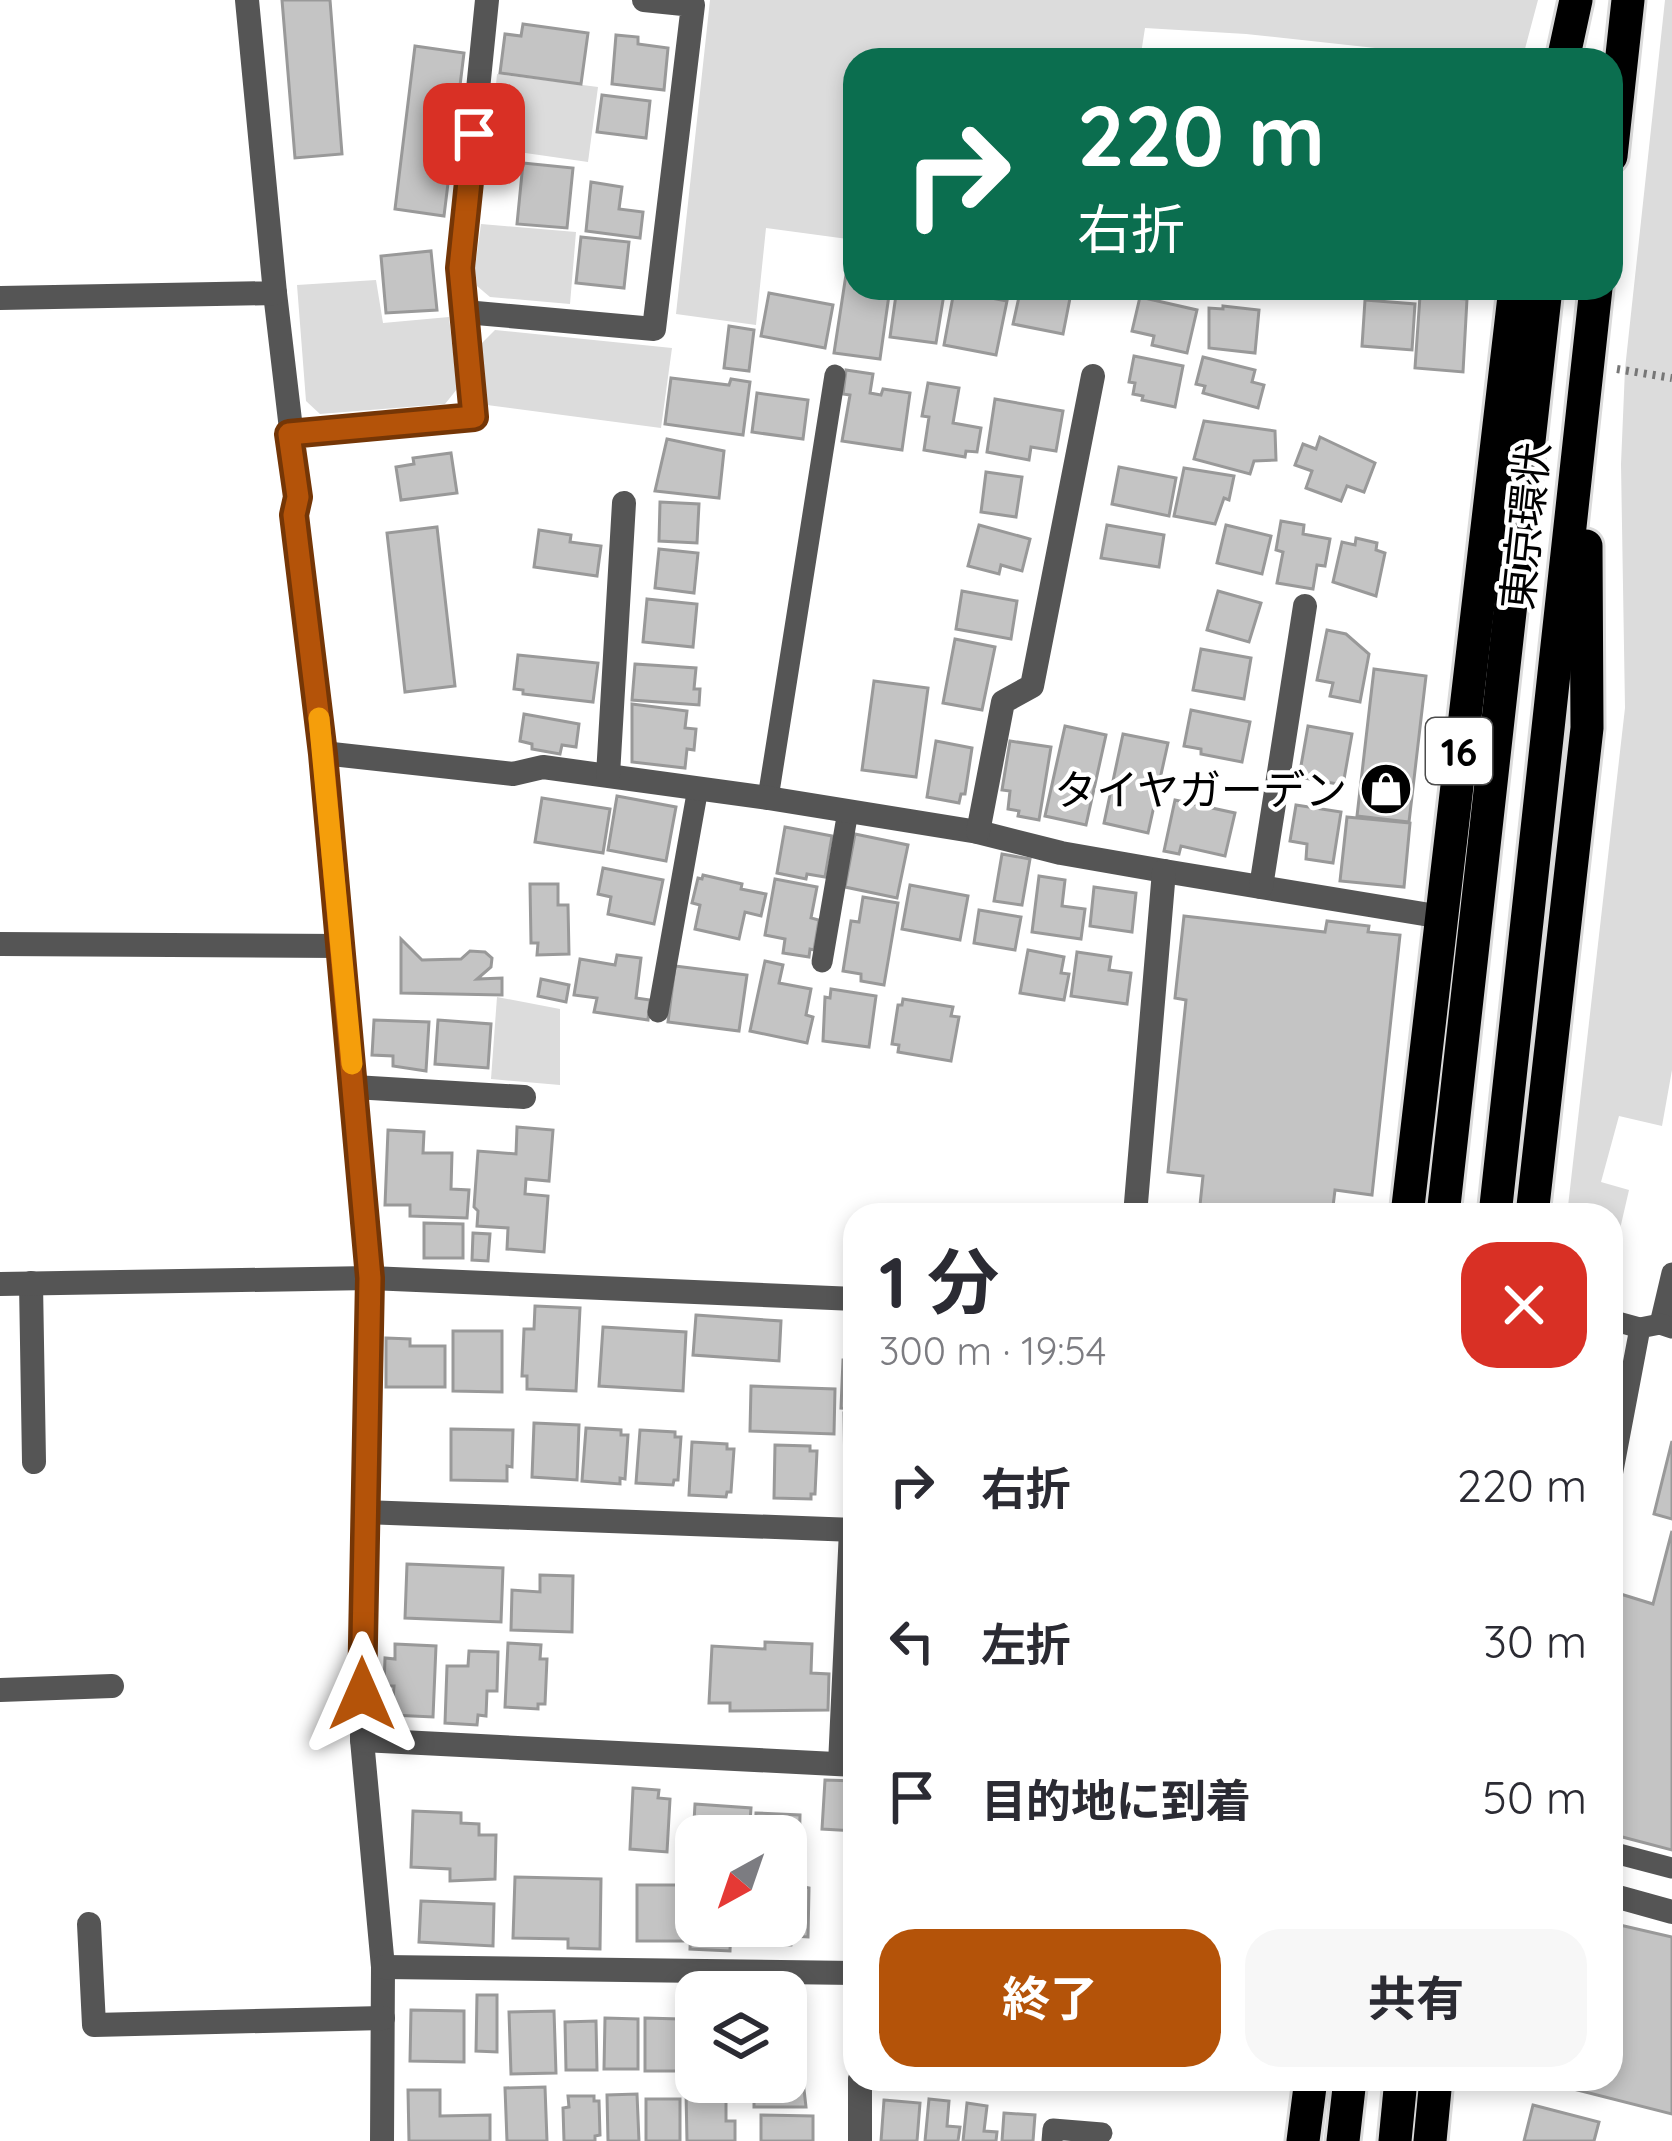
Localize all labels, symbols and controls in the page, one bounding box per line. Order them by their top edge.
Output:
text: 220 m [1077,82,1325,187]
pin [423,83,525,185]
icon: right [879,96,1035,252]
icon: arrive [441,101,507,167]
text: 右折 [1077,195,1185,263]
street label: 東京環状 [1490,440,1560,612]
road number: 16 [1426,718,1492,784]
shop icon: タイヤガーデン [1358,761,1414,817]
place label: タイヤガーデン [1054,763,1347,816]
text: 1 分 [879,1236,999,1326]
button: close [1461,1242,1587,1368]
text: 300 m · 19:54 [879,1326,1106,1375]
icon: right [879,1452,945,1518]
text: 220 m [1457,1457,1587,1513]
text: 右折 [981,1460,1071,1516]
icon: left [879,1608,945,1674]
text: 30 m [1483,1613,1587,1669]
text: 左折 [981,1616,1071,1672]
position arrow [299,1631,425,1757]
icon: arrive [879,1764,945,1830]
text: 50 m [1482,1769,1587,1825]
text: 目的地に到着 [981,1772,1251,1828]
north arrow [675,1815,807,1947]
map controls [675,1815,807,2103]
button: 終了 [879,1929,1221,2067]
button: 共有 [1245,1929,1587,2067]
button: layers [675,1971,807,2103]

